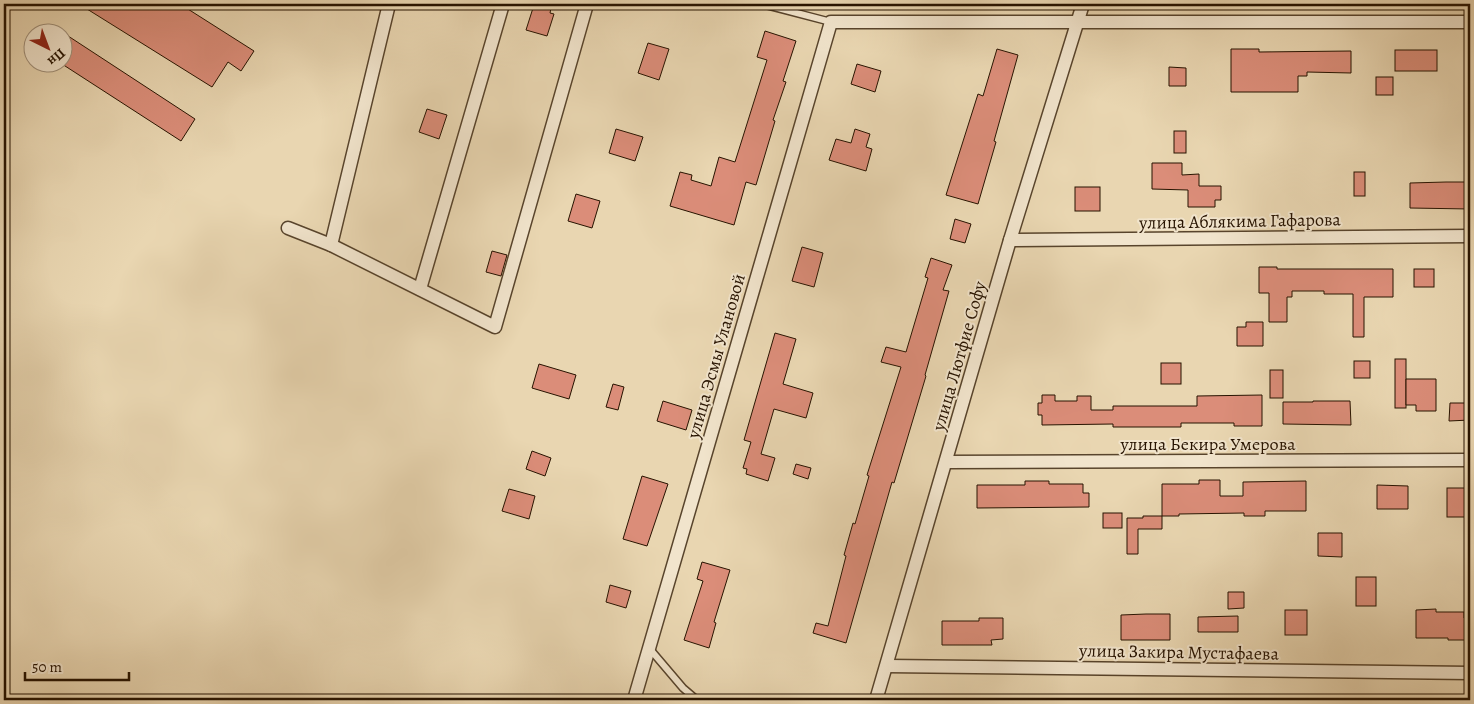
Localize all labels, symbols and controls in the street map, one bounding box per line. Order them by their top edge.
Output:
north arrow [22,22,72,72]
text: Пн [43,44,70,70]
street label: улица Аблякима Гафарова [1138,207,1342,235]
street label: улица Эсмы Улановой [681,271,751,442]
street label: улица Лютфие Софу [926,278,992,434]
street label: улица Бекира Умерова [1119,432,1296,456]
street label: улица Закира Мустафаева [1078,638,1280,666]
scale bar [25,649,129,681]
text: 50 m [32,657,62,677]

